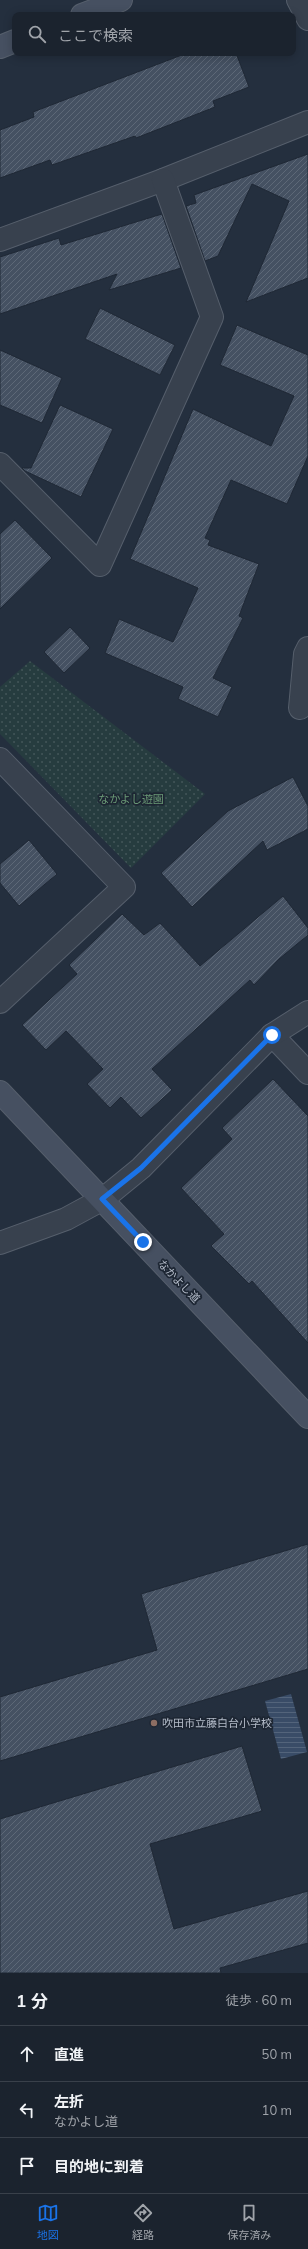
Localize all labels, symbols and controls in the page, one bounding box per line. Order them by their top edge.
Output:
search box [12,12,296,56]
icon: search [26,23,48,45]
text: ここで検索 [58,26,133,45]
park label: なかよし遊園 [98,792,164,806]
route start [263,1026,281,1044]
route end [134,1233,152,1251]
street label: なかよし道 [155,1257,203,1305]
place label: 吹田市立藤白台小学校 [162,1716,272,1730]
marker: 吹田市立藤白台小学校 [149,1718,159,1728]
text: 1 分 [16,1990,48,2011]
text: 徒歩 · 60 m [226,1992,292,2008]
icon: ahead [16,2043,38,2065]
text: 直進 [54,2045,84,2064]
text: 50 m [262,2046,292,2062]
text: 左折 [54,2092,84,2111]
icon: left [16,2099,38,2121]
text: 10 m [262,2102,292,2118]
text: なかよし道 [54,2113,118,2129]
icon: arrive [16,2155,38,2177]
text: 目的地に到着 [54,2157,144,2176]
tab: 地図 [37,2202,59,2242]
tab: 経路 [132,2202,154,2242]
tab: 保存済み [227,2202,271,2242]

